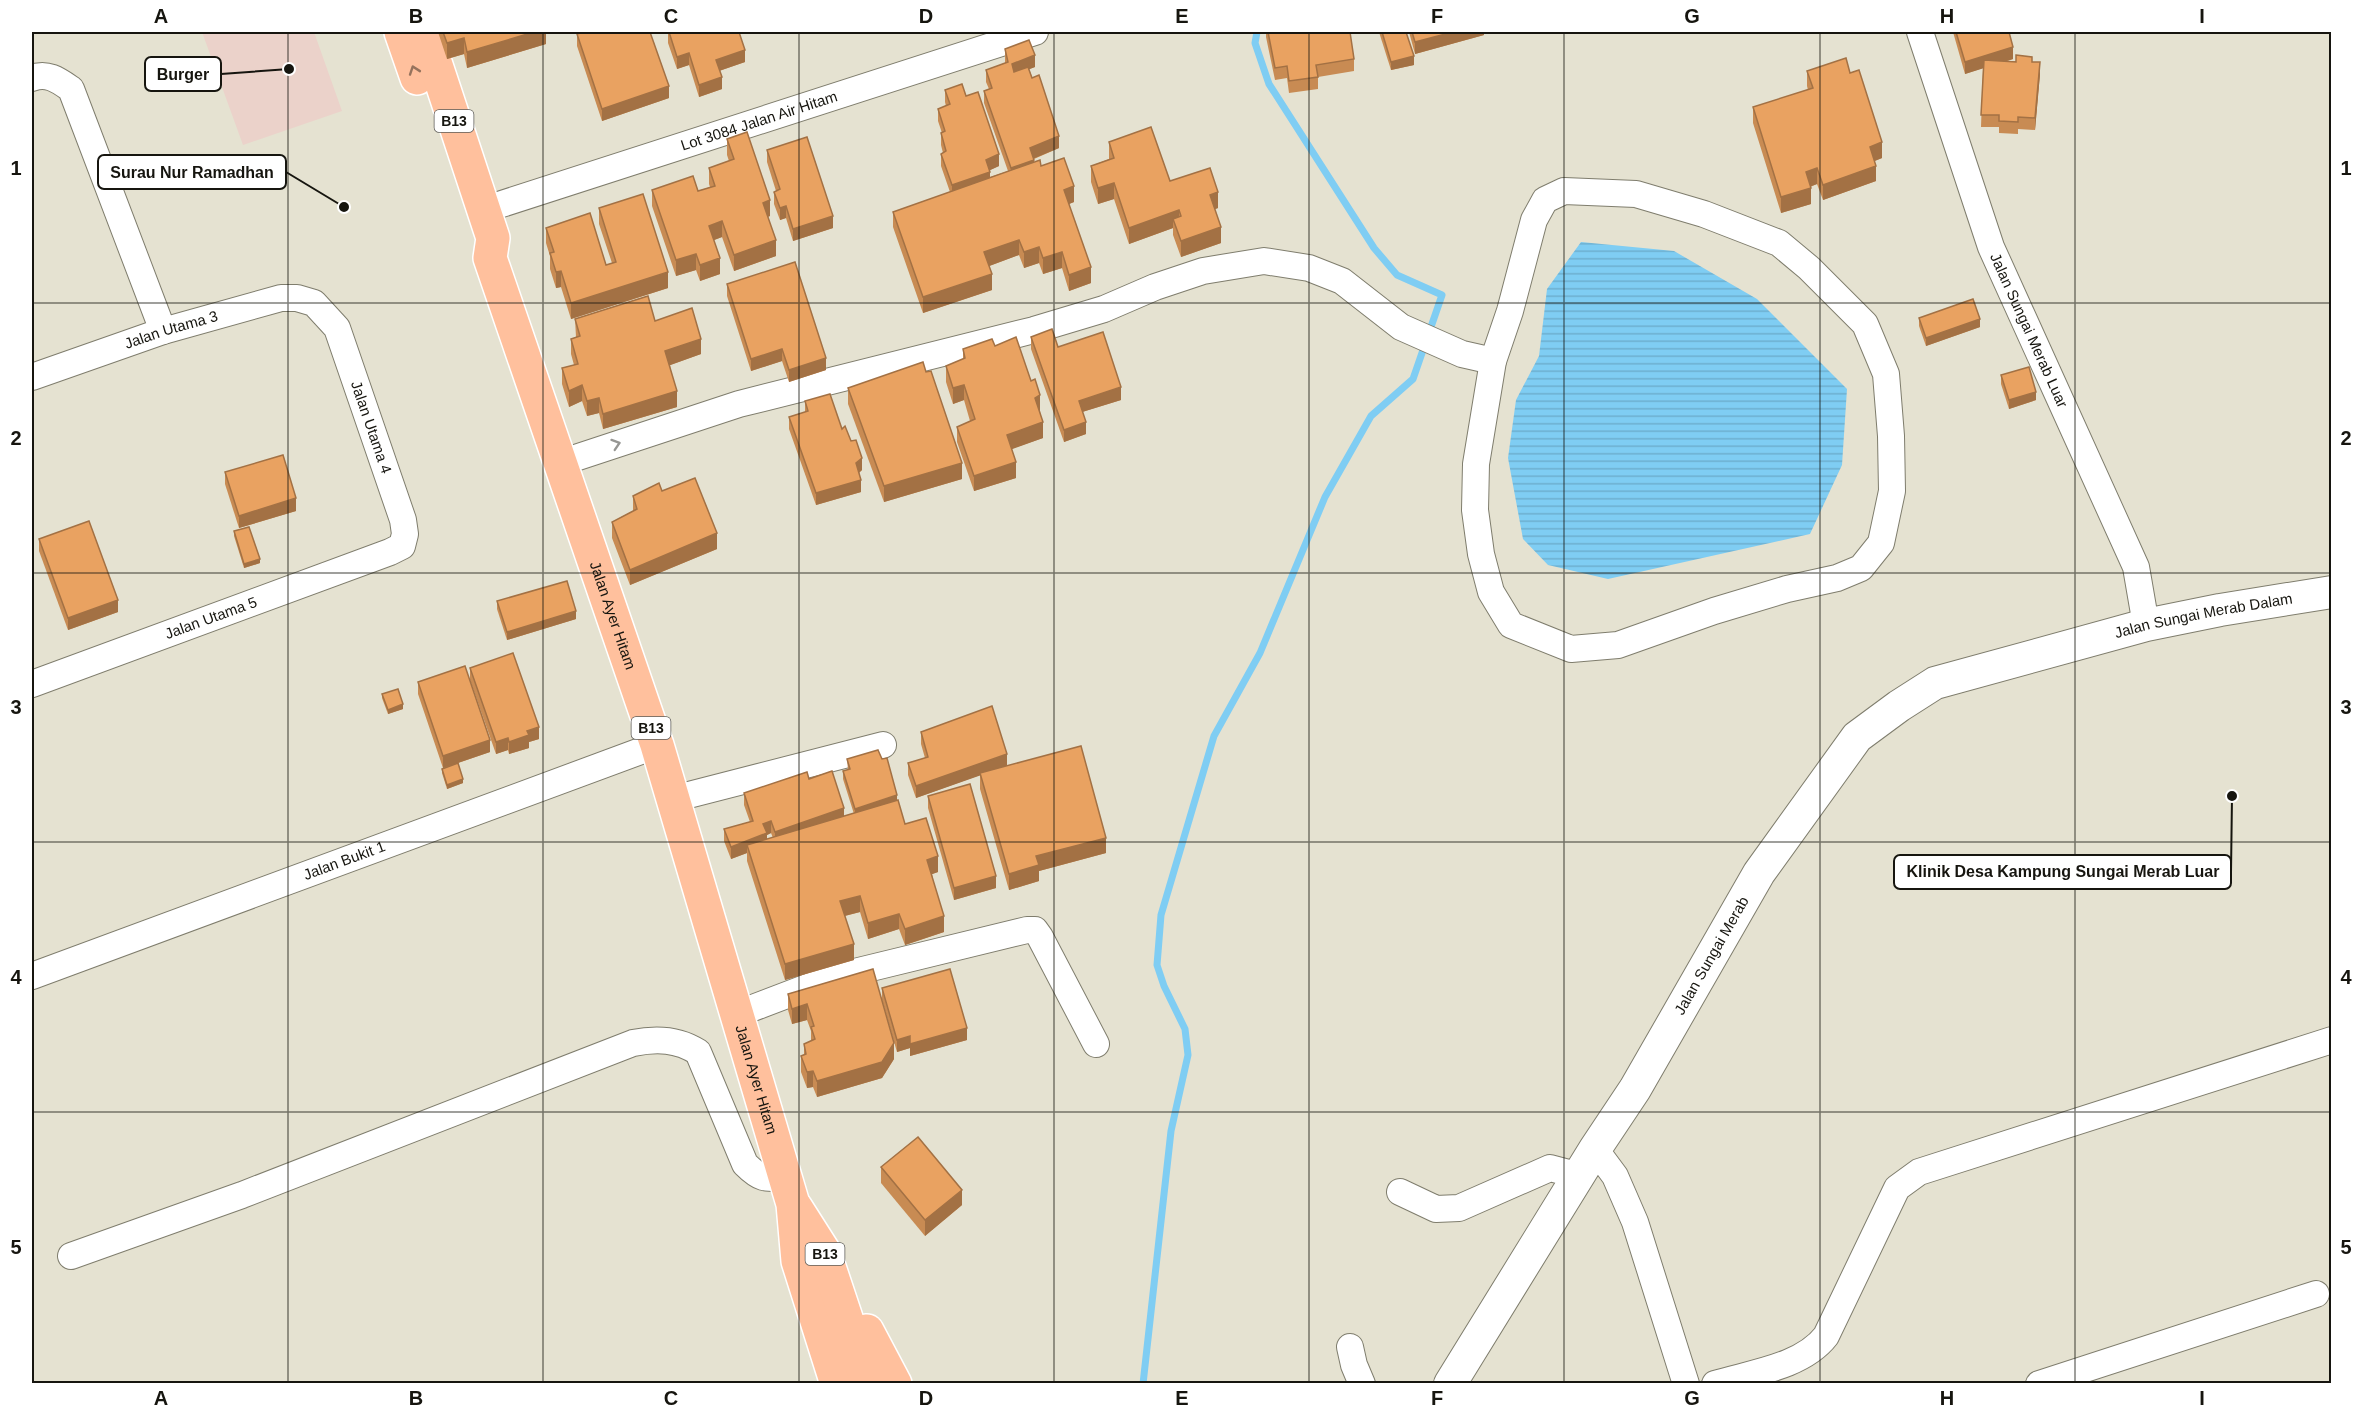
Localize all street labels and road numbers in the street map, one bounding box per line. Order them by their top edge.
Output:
street label: Lot 3084 Jalan Air Hitam [678,87,839,154]
road number: B13 [434,110,474,132]
street label: Jalan Sungai Merab Luar [1987,250,2072,410]
street label: Jalan Utama 3 [122,307,220,352]
street label: Jalan Utama 4 [348,379,395,476]
street label: Jalan Ayer Hitam [587,559,639,672]
street label: Jalan Sungai Merab Dalam [2113,589,2294,641]
street label: Jalan Utama 5 [162,593,259,642]
road number: B13 [632,717,670,739]
street label: Jalan Bukit 1 [301,837,387,883]
street label: Jalan Sungai Merab [1671,893,1752,1018]
street label: Jalan Ayer Hitam [732,1023,781,1136]
road number: B13 [806,1243,844,1265]

